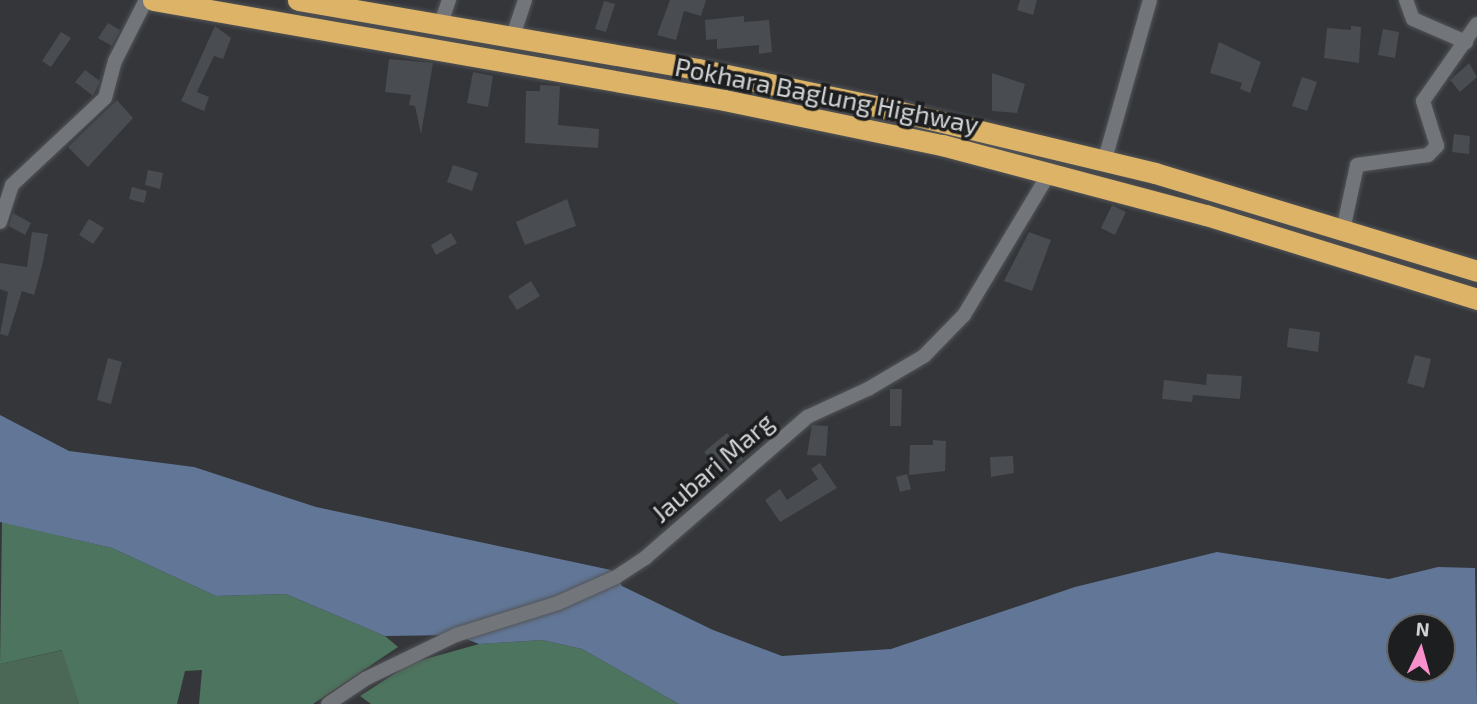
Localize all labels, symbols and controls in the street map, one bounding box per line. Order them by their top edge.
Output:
street label: Pokhara Baglung Highway [672,50,982,140]
street label: Jaubari Marg [645,405,779,529]
north arrow [1386,613,1456,683]
text: N [1415,617,1431,641]

